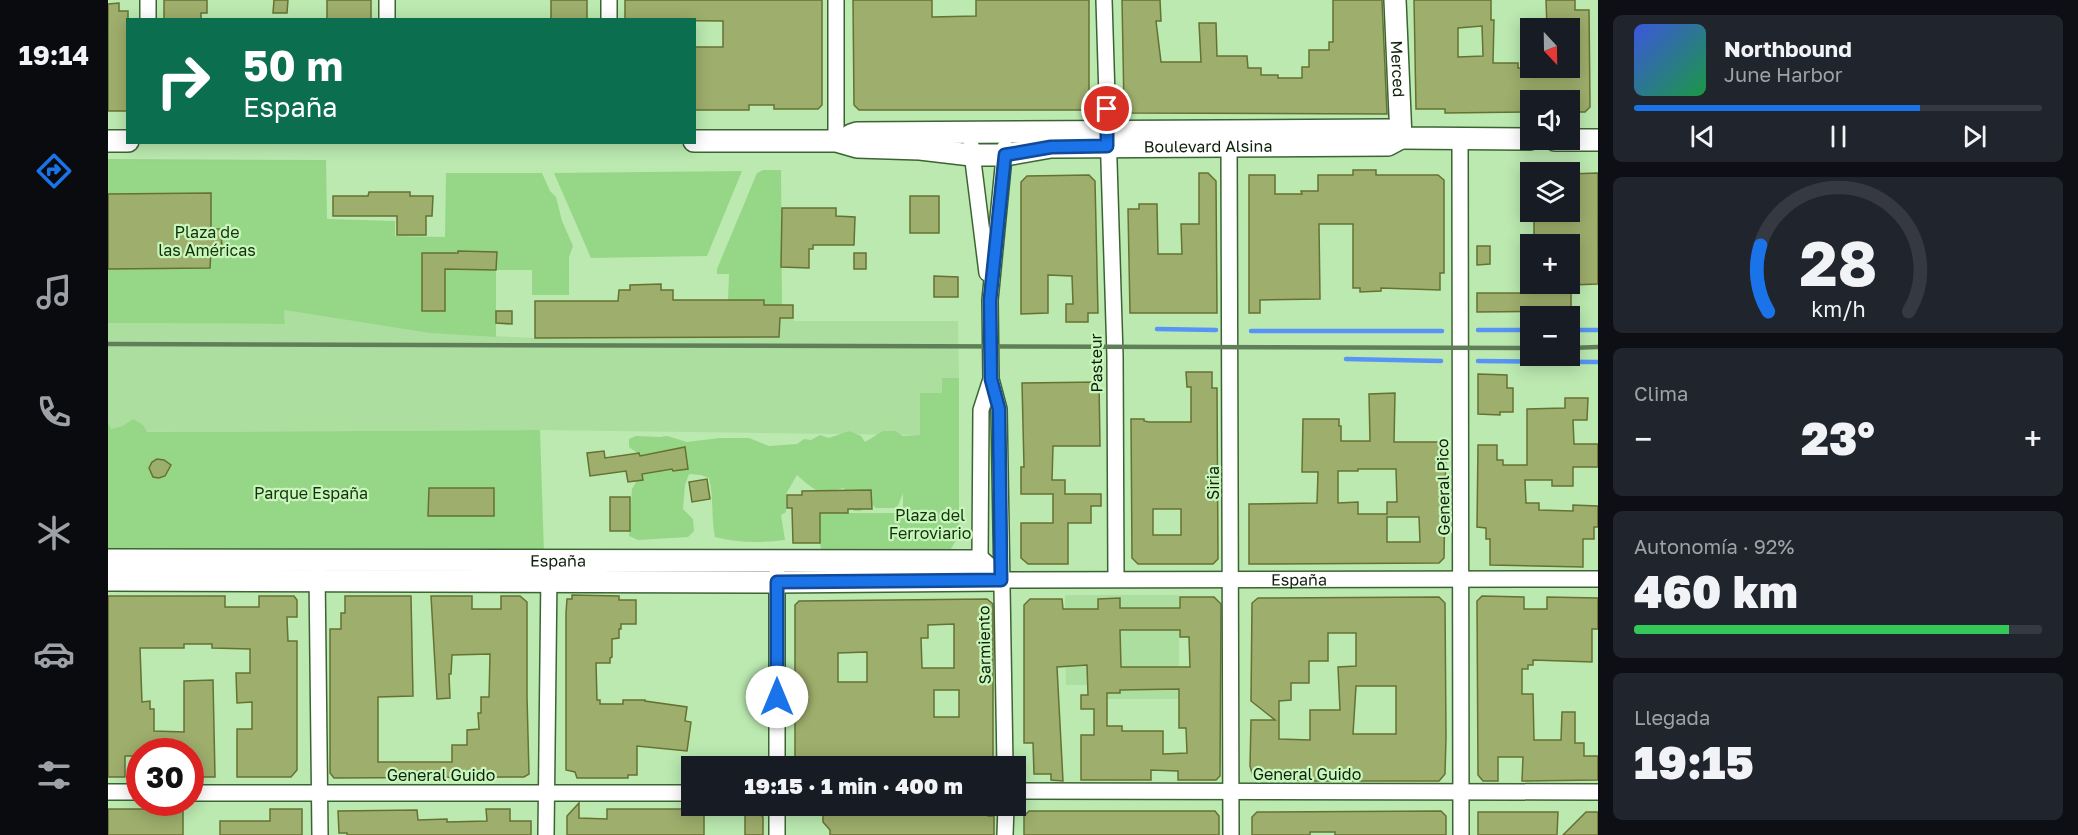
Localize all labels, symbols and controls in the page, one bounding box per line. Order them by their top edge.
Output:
north arrow [1520,18,1580,78]
map controls [1520,18,1580,366]
text: Northbound [1724,35,1852,62]
text: 19:14 [19,39,89,71]
text: 50 m [243,40,343,90]
street label: Merced [1387,40,1409,98]
icon: right [144,42,222,120]
text: June Harbor [1724,62,1843,86]
pin [1081,83,1132,134]
button: sound [1520,90,1580,150]
text: España [243,91,338,123]
icon: arrive [1090,92,1123,125]
icon: previous [1686,120,1719,153]
icon: pause [1822,120,1855,153]
icon: next [1958,120,1991,153]
street label: Boulevard Alsina [1144,136,1272,156]
icon: directions [33,150,75,192]
button: layers [1520,162,1580,222]
park label: Plaza de las Américas [158,222,256,260]
text: 28 [1799,225,1877,300]
button: + [1520,234,1580,294]
icon: music [33,271,75,313]
text: km/h [1811,297,1865,323]
button: − [1520,306,1580,366]
street label: Pasteur [1085,333,1107,393]
text: Clima [1634,381,1688,405]
icon: phone [33,391,75,433]
text: 23° [1801,411,1875,465]
text: − [1634,419,1652,458]
text: + [2024,419,2042,458]
street label: General Pico [1432,438,1454,536]
street label: Siria [1203,466,1223,500]
park label: Parque España [254,483,368,503]
park label: Plaza del Ferroviario [889,505,971,543]
icon: climate [33,512,75,554]
text: Autonomía · 92% [1634,534,1794,558]
street label: España [530,550,586,571]
text: 460 km [1634,564,1798,618]
street label: España [1271,569,1327,590]
street label: Sarmiento [973,605,995,685]
icon: car [33,633,75,675]
position arrow [745,665,809,729]
text: Llegada [1634,705,1710,729]
text: 19:15 [1634,735,1754,789]
speed limit sign: 30 [126,738,204,816]
icon: filters [33,754,75,796]
street label: General Guido [1253,764,1361,784]
street label: General Guido [387,765,495,785]
text: 19:15 · 1 min · 400 m [744,772,963,799]

